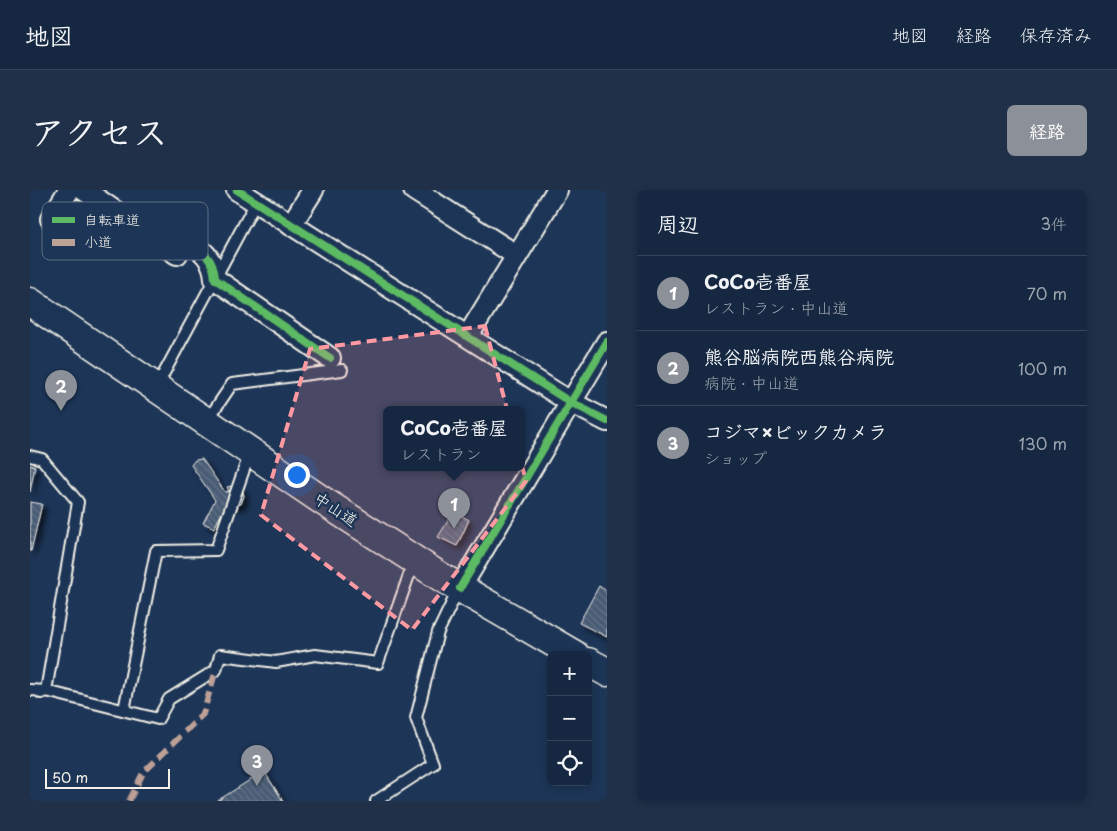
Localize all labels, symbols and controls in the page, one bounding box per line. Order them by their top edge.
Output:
text: 地図 [25,17,73,53]
text: 地図 [892,21,928,48]
text: 経路 [956,21,992,48]
text: 保存済み [1020,21,1092,48]
text: アクセス [30,104,168,157]
button: 経路 [1007,105,1087,156]
legend [42,202,208,260]
text: 周辺 [657,207,699,239]
text: 自転車道 [84,209,140,230]
text: 3件 [1040,211,1067,235]
text: 小道 [84,231,112,252]
text: CoCo壱番屋 [704,267,812,295]
text: 1 [669,281,677,305]
text: 70 m [1027,281,1067,305]
text: レストラン · 中山道 [704,295,848,319]
text: 熊谷脳病院西熊谷病院 [704,342,894,370]
text: 2 [667,356,679,380]
text: 100 m [1018,356,1067,380]
pin: 2 [45,370,77,411]
text: 病院 · 中山道 [704,370,799,394]
popup [383,406,525,471]
text: CoCo壱番屋 [400,413,508,441]
text: コジマ×ビックカメラ [704,417,887,445]
text: 3 [668,431,678,455]
text: 130 m [1019,431,1067,455]
text: レストラン [400,441,481,465]
text: ショップ [704,445,767,469]
your location [284,462,310,488]
street label: 中山道 [310,485,363,531]
pin: 1 [438,488,470,529]
map controls [547,651,592,786]
button: + [547,651,592,696]
button: − [547,696,592,741]
button: locate [547,741,592,786]
pin: 3 [241,745,273,786]
scale bar [45,766,170,789]
text: 50 m [52,767,88,788]

